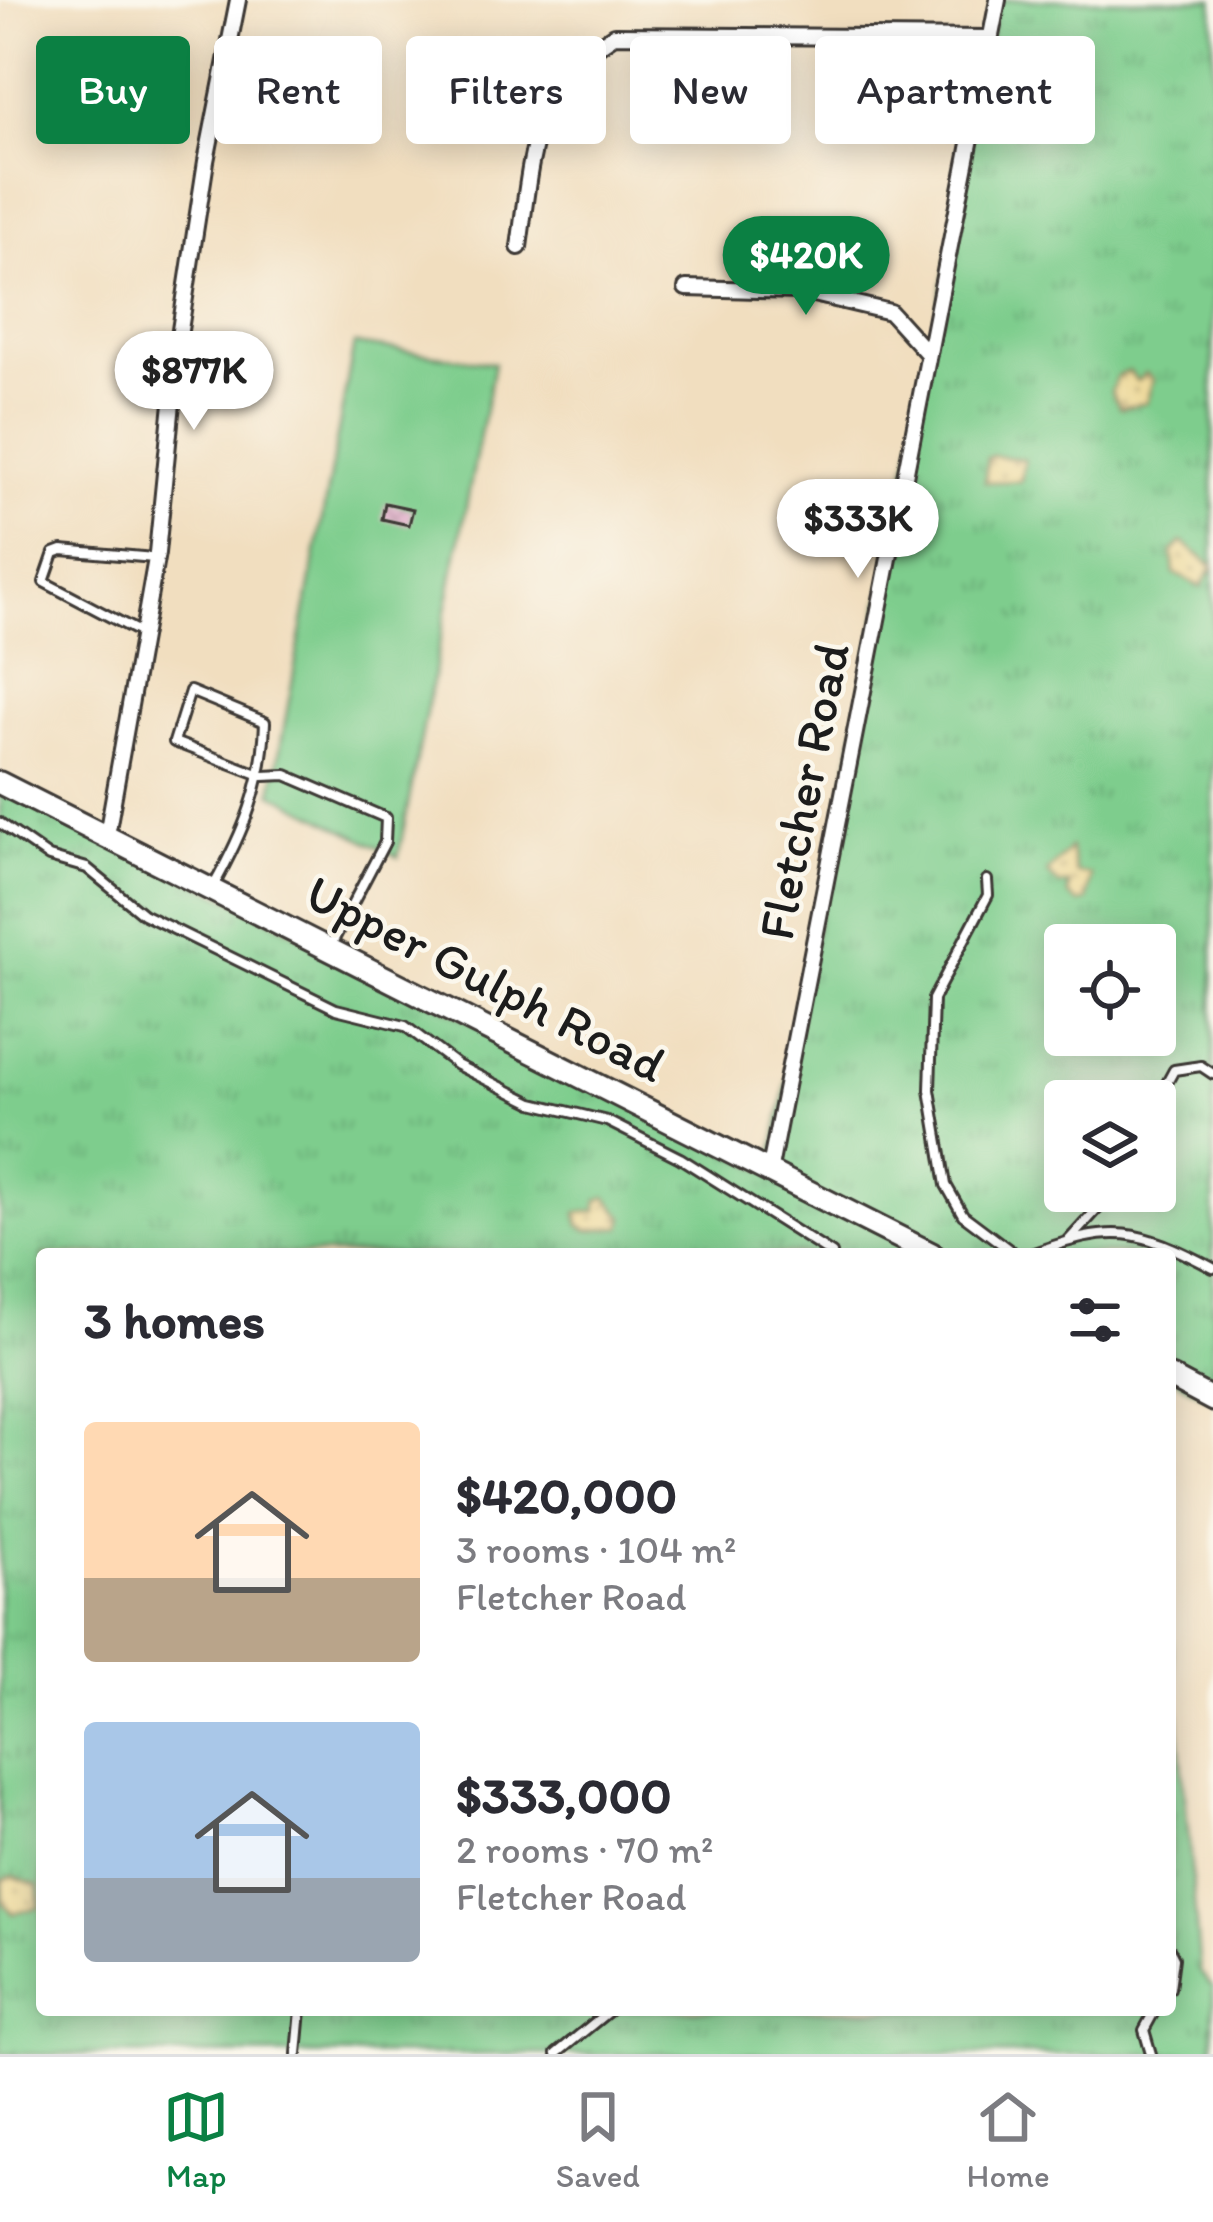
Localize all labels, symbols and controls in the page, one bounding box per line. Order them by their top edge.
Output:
chip: Buy [36,36,190,144]
chip: Rent [214,36,382,144]
chip: Filters [406,36,606,144]
chip: New [630,36,791,144]
chip: Apartment [815,36,1095,144]
pin: $420K [722,216,890,318]
text: $420K [750,231,862,278]
pin: $877K [110,331,278,433]
text: $877K [142,346,246,393]
pin: $333K [774,479,942,581]
text: $333K [804,494,912,541]
street label: Fletcher Road [745,637,862,945]
street label: Upper Gulph Road [296,862,676,1095]
map controls [1044,924,1176,1212]
button: locate [1044,924,1176,1056]
button: layers [1044,1080,1176,1212]
icon: filters [1062,1287,1128,1353]
text: 3 homes [84,1290,265,1351]
text: $420,000 [456,1465,677,1526]
icon: home [180,1470,324,1614]
text: 3 rooms · 104 m² [456,1526,736,1573]
text: Fletcher Road [456,1573,686,1620]
text: $333,000 [456,1765,672,1826]
icon: home [180,1770,324,1914]
text: 2 rooms · 70 m² [456,1826,714,1873]
text: Fletcher Road [456,1873,686,1920]
tab: Map [163,2084,229,2195]
tab: Saved [556,2084,640,2195]
tab: Home [967,2084,1050,2195]

